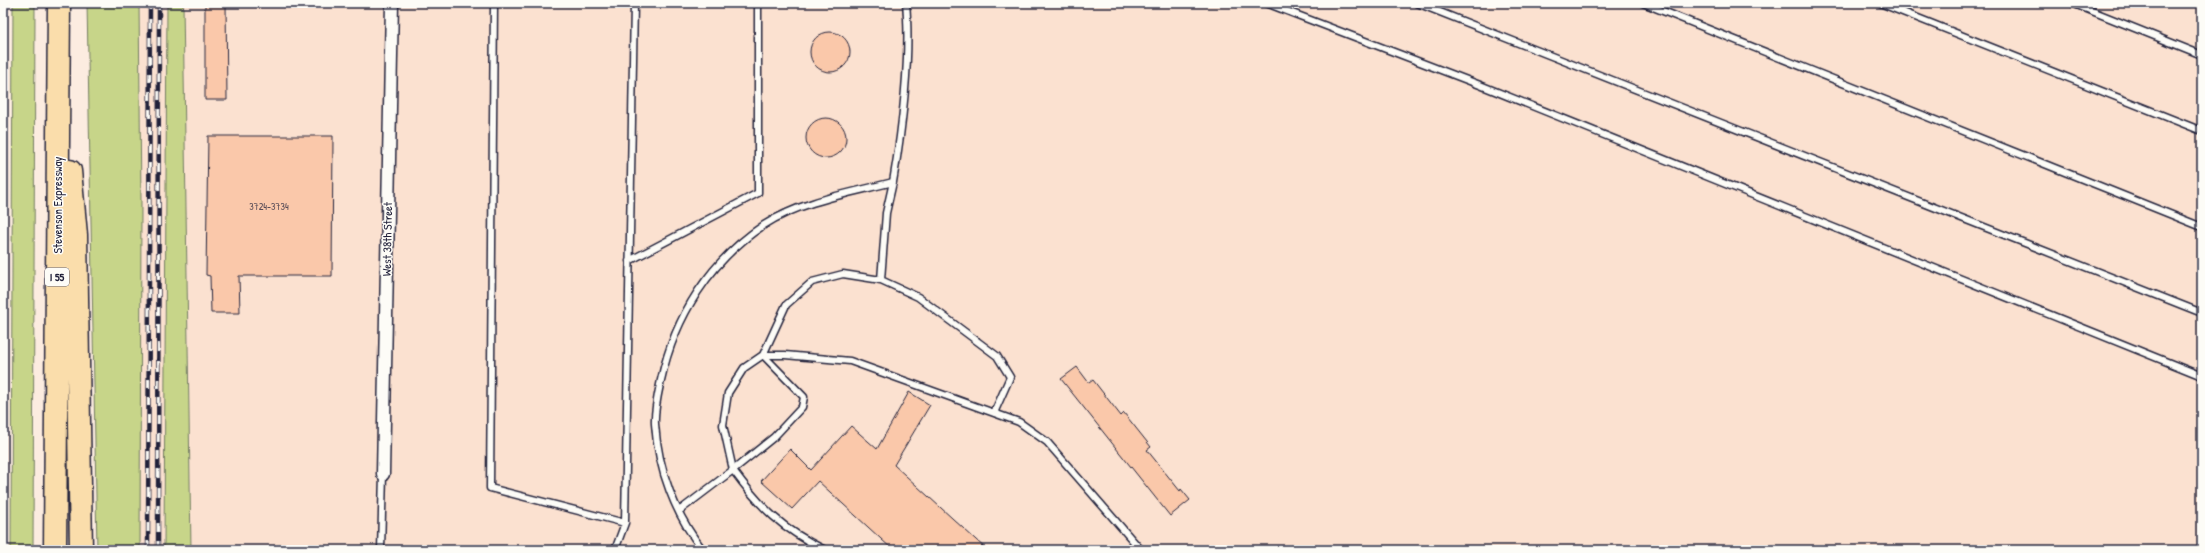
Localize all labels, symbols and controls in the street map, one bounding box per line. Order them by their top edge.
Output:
street label: Stevenson Expressway [49,157,66,253]
house number: 3724-3734 [249,200,289,213]
street label: West 38th Street [378,201,396,276]
road number: I 55 [45,268,69,286]

